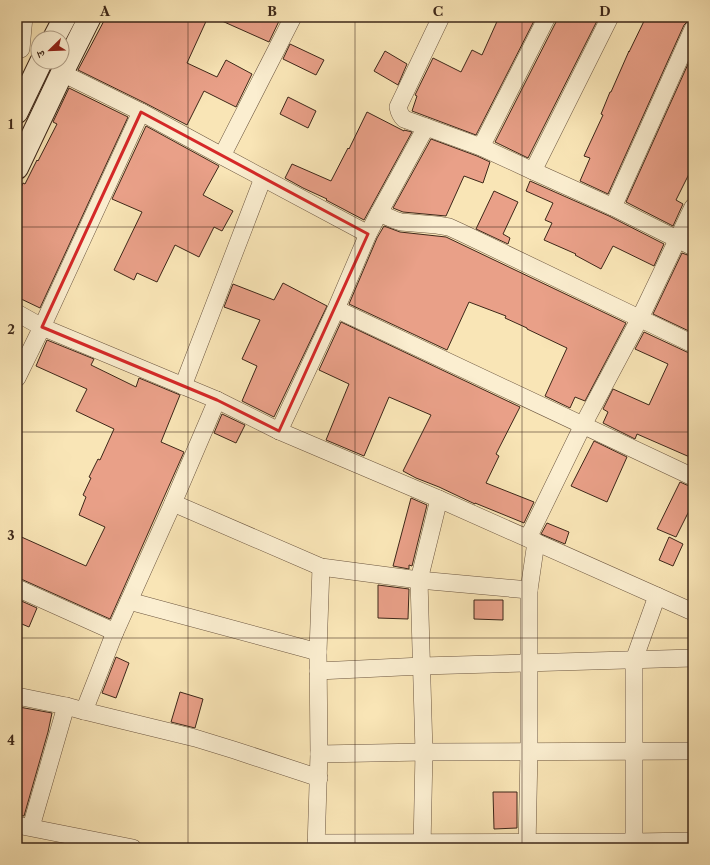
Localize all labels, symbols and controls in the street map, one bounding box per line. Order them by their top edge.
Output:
text: A [99,3,111,19]
text: B [267,3,277,19]
text: C [433,3,443,19]
text: D [599,3,611,19]
north arrow [30,30,70,70]
text: उ [33,47,49,60]
text: 1 [8,116,14,132]
text: 2 [7,321,15,337]
text: 3 [7,527,15,543]
text: 4 [7,732,15,748]

